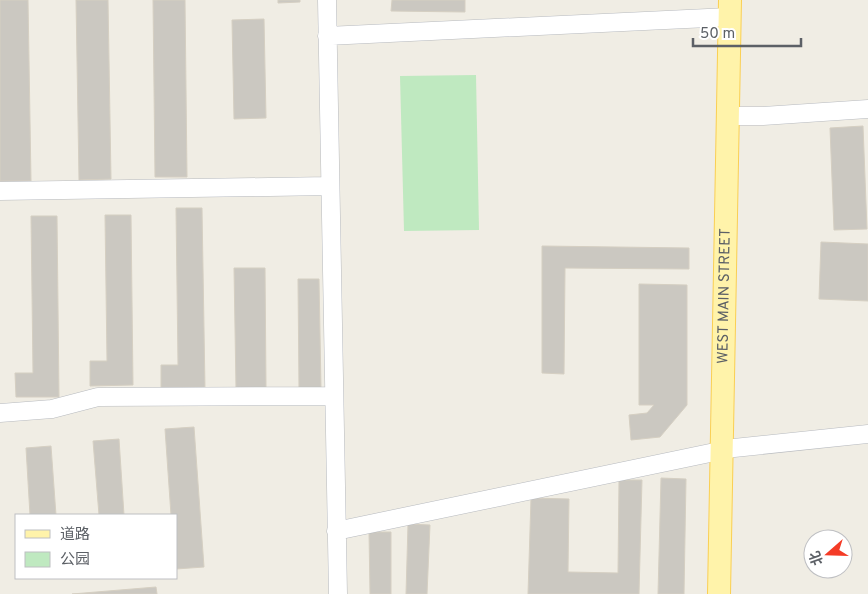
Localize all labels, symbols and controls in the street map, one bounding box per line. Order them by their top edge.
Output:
scale bar [693,15,800,47]
text: 50 m [700,25,735,44]
street label: WEST MAIN STREET [714,228,735,364]
legend [15,514,178,579]
text: 道路 [60,526,90,545]
north arrow [803,529,853,579]
text: 北 [807,548,828,567]
text: 公园 [60,551,90,570]

